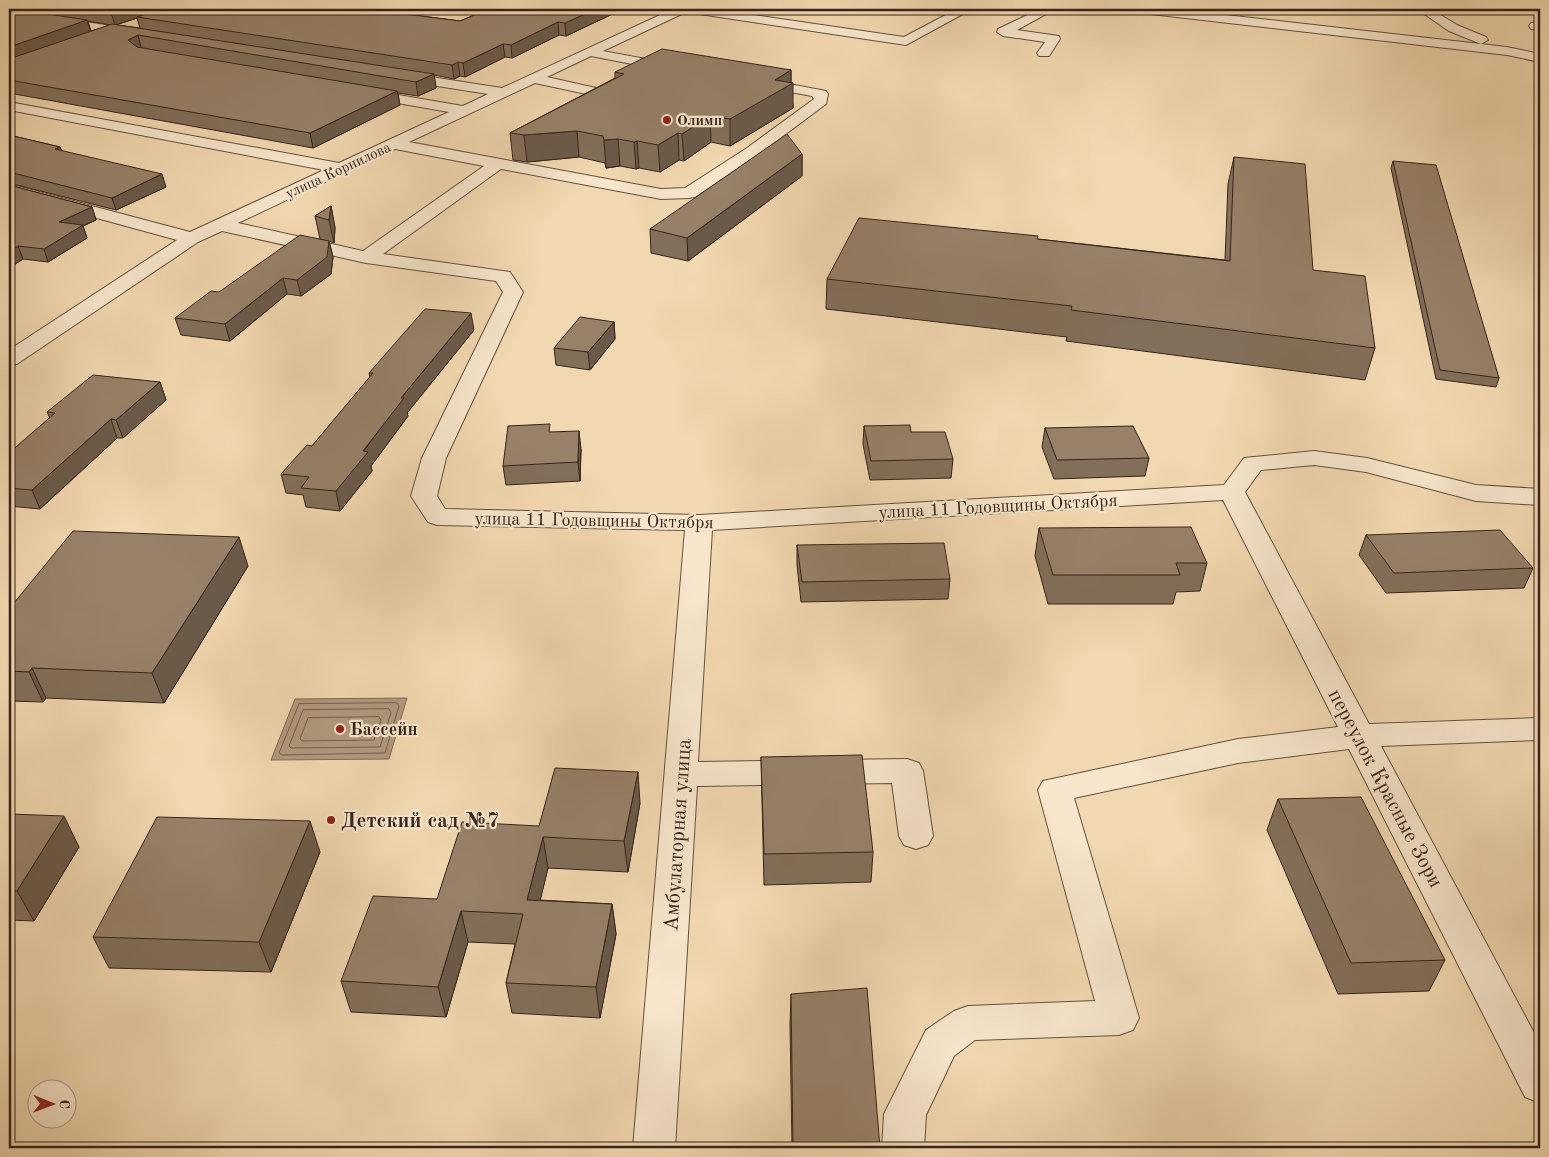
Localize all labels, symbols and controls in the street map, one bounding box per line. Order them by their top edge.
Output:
marker: Олимп [661,114,673,126]
place label: Олимп [677,114,722,129]
street label: улица Корнилова [284,140,394,202]
street label: улица 11 Годовщины Октября [878,492,1118,522]
street label: улица 11 Годовщины Октября [474,510,714,532]
street label: переулок Красные Зори [1323,686,1446,891]
place label: Бассейн [350,721,418,739]
marker: Бассейн [334,723,346,735]
street label: Амбулаторная улица [661,738,696,932]
place label: Детский сад №7 [341,811,499,832]
marker: Детский сад №7 [325,814,337,826]
north arrow [28,1080,78,1130]
text: С [57,1099,71,1109]

